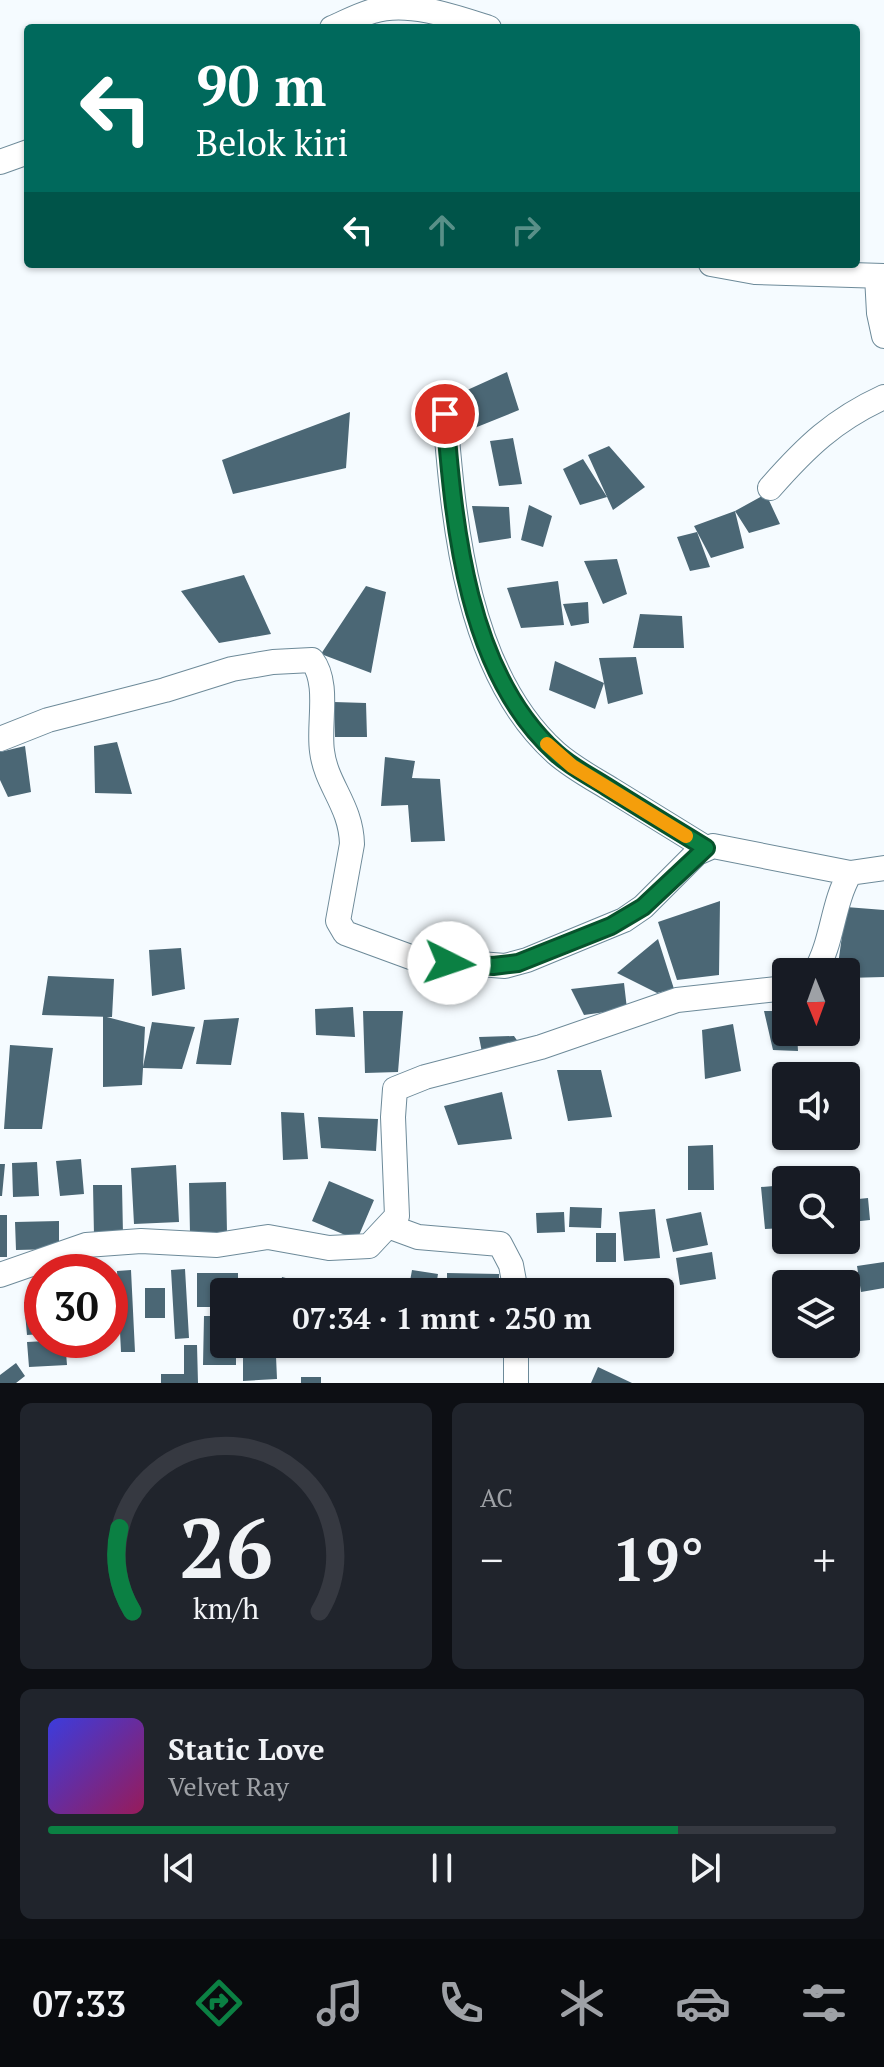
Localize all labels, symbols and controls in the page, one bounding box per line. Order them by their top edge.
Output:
text: 90 m [196,48,326,122]
icon: left [64,56,168,160]
text: Belok kiri [196,119,348,166]
icon: left [336,208,380,252]
icon: ahead [420,208,464,252]
icon: right [504,208,548,252]
pin [411,380,479,448]
icon: arrive [423,392,467,436]
position arrow [407,921,491,1005]
north arrow [772,958,860,1046]
map controls [772,958,860,1358]
button: sound [772,1062,860,1150]
button: search [772,1166,860,1254]
speed limit sign: 30 [24,1254,128,1358]
button: layers [772,1270,860,1358]
text: 07:34 · 1 mnt · 250 m [293,1298,591,1338]
text: AC [480,1480,513,1514]
text: 26 [179,1492,273,1602]
text: 19° [612,1519,704,1598]
text: − [480,1530,503,1589]
text: + [813,1530,836,1589]
text: km/h [193,1589,259,1627]
text: Static Love [168,1729,325,1769]
text: Velvet Ray [168,1769,289,1803]
icon: previous [157,1846,201,1890]
icon: pause [420,1846,464,1890]
icon: next [683,1846,727,1890]
icon: directions [191,1975,247,2031]
icon: music [312,1975,368,2031]
icon: phone [433,1975,489,2031]
icon: climate [554,1975,610,2031]
icon: car [675,1975,731,2031]
icon: filters [796,1975,852,2031]
text: 07:33 [32,1980,126,2027]

